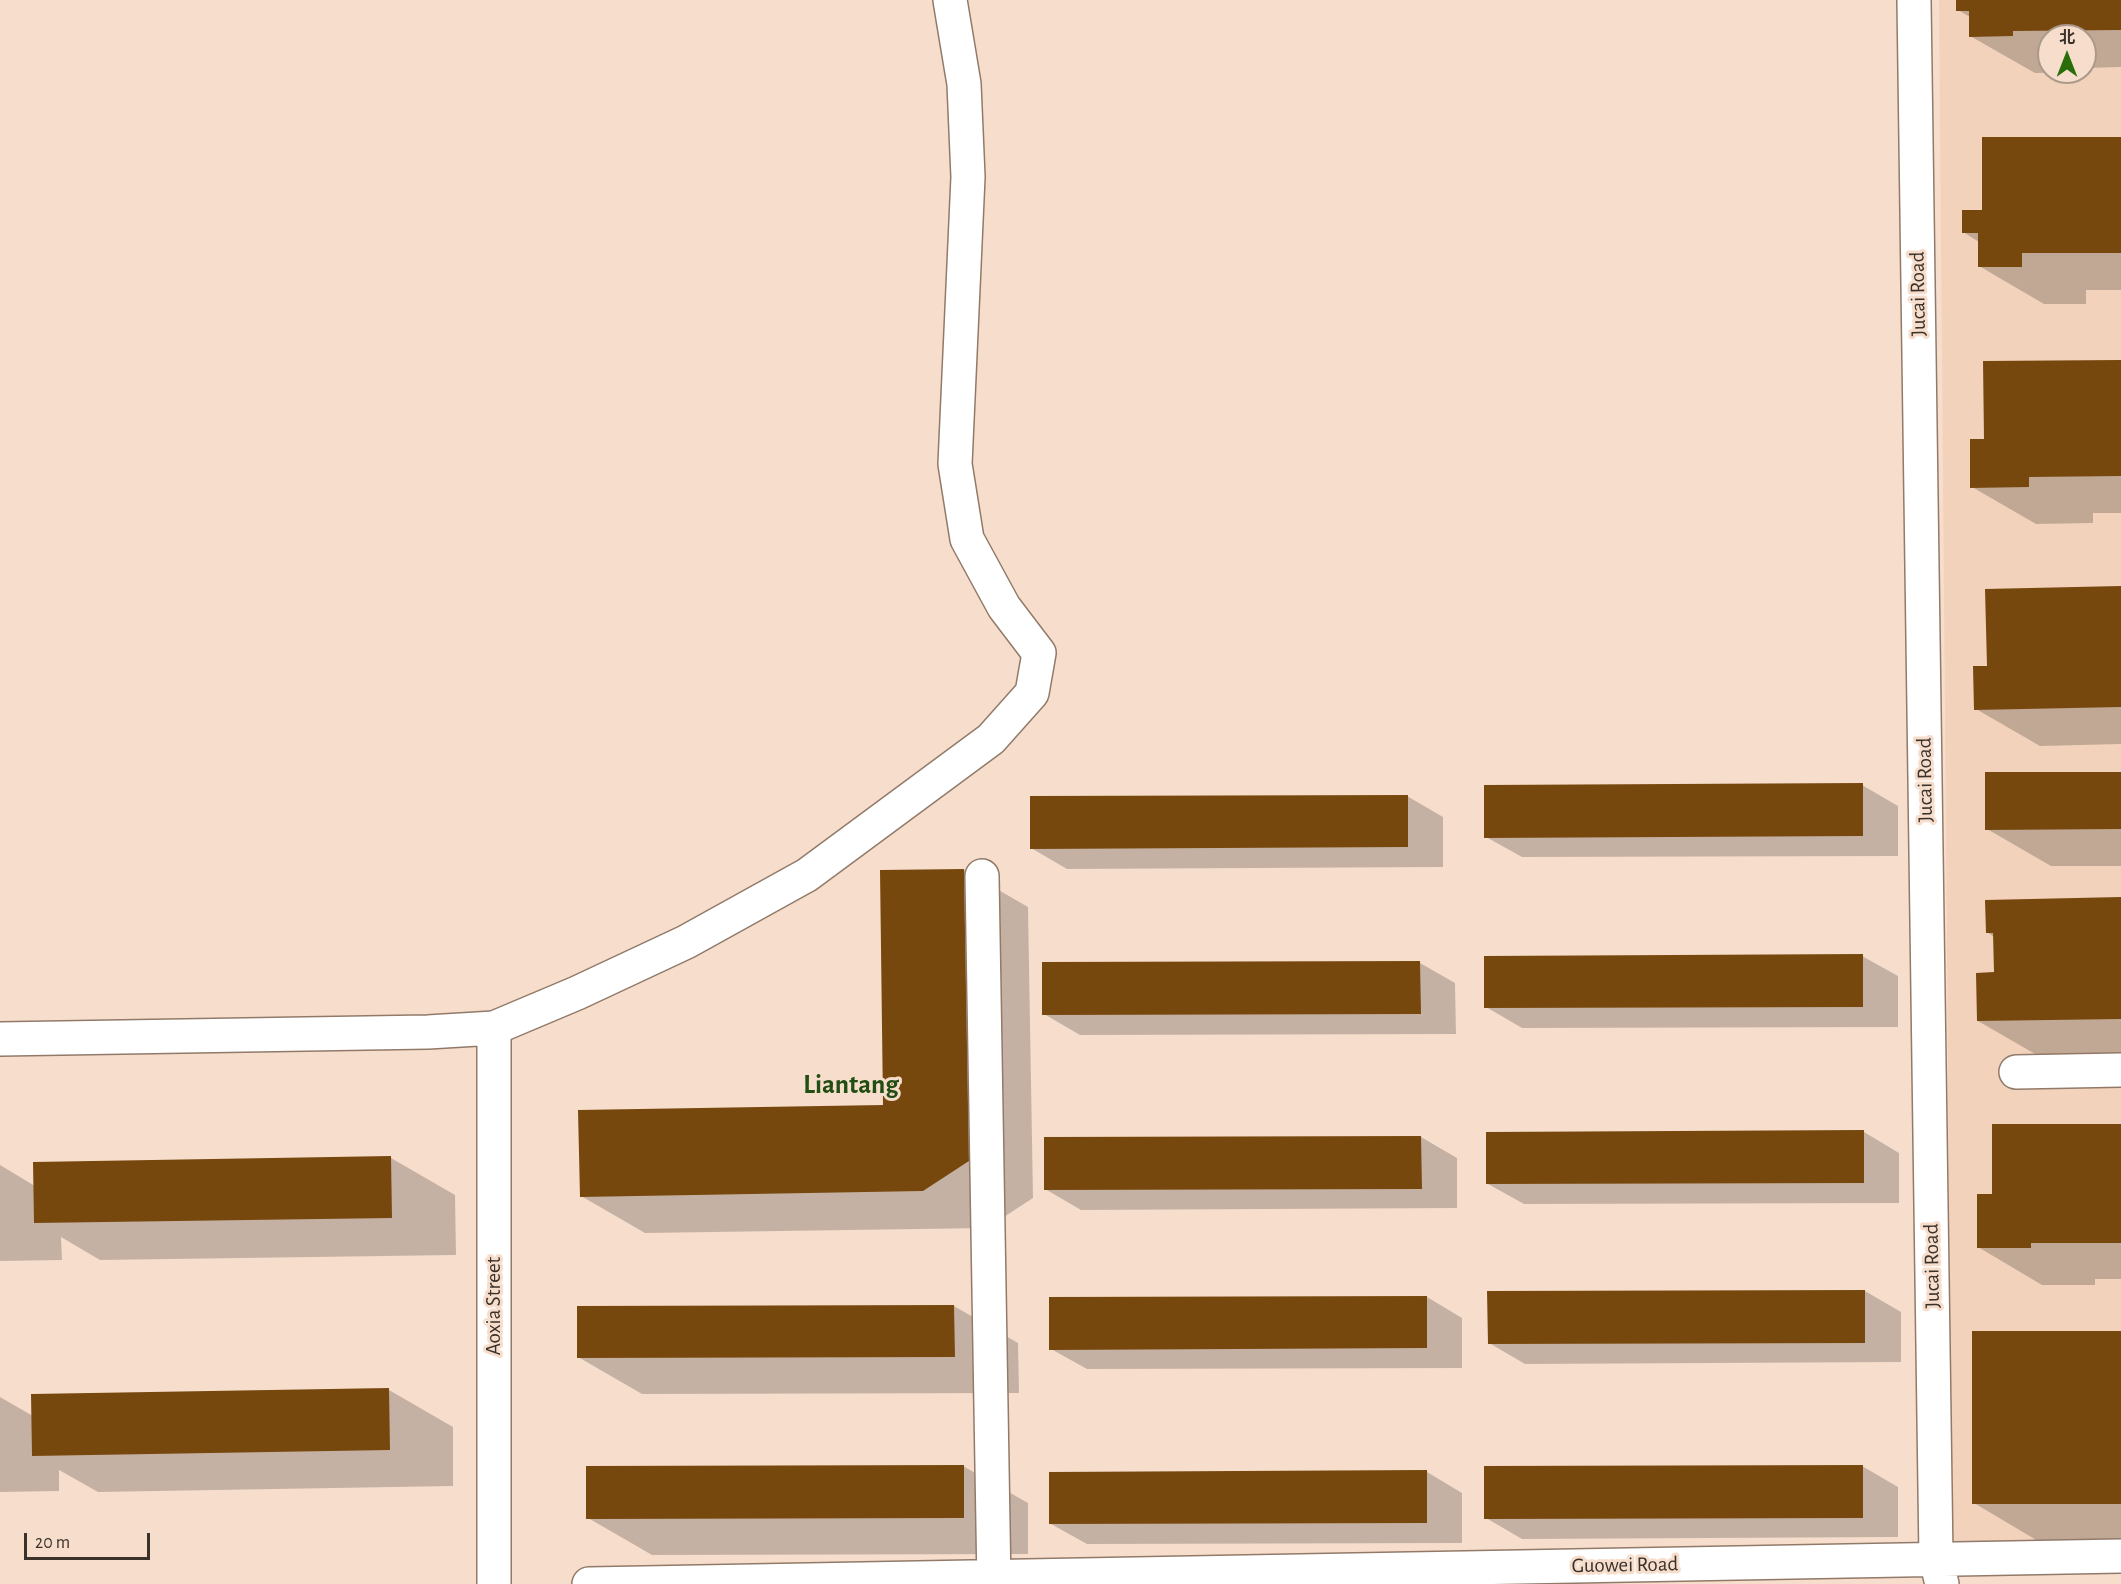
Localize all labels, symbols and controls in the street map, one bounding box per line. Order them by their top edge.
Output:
north arrow [2037,24,2097,84]
text: 北 [2059,30,2075,46]
street label: Jucai Road [1905,251,1931,337]
street label: Jucai Road [1912,737,1938,823]
district label: Liantang [803,1069,899,1101]
street label: Jucai Road [1919,1223,1945,1309]
street label: Aoxia Street [481,1257,507,1355]
scale bar [27,1521,153,1559]
text: 20 m [35,1534,70,1552]
street label: Guowei Road [1571,1551,1679,1579]

